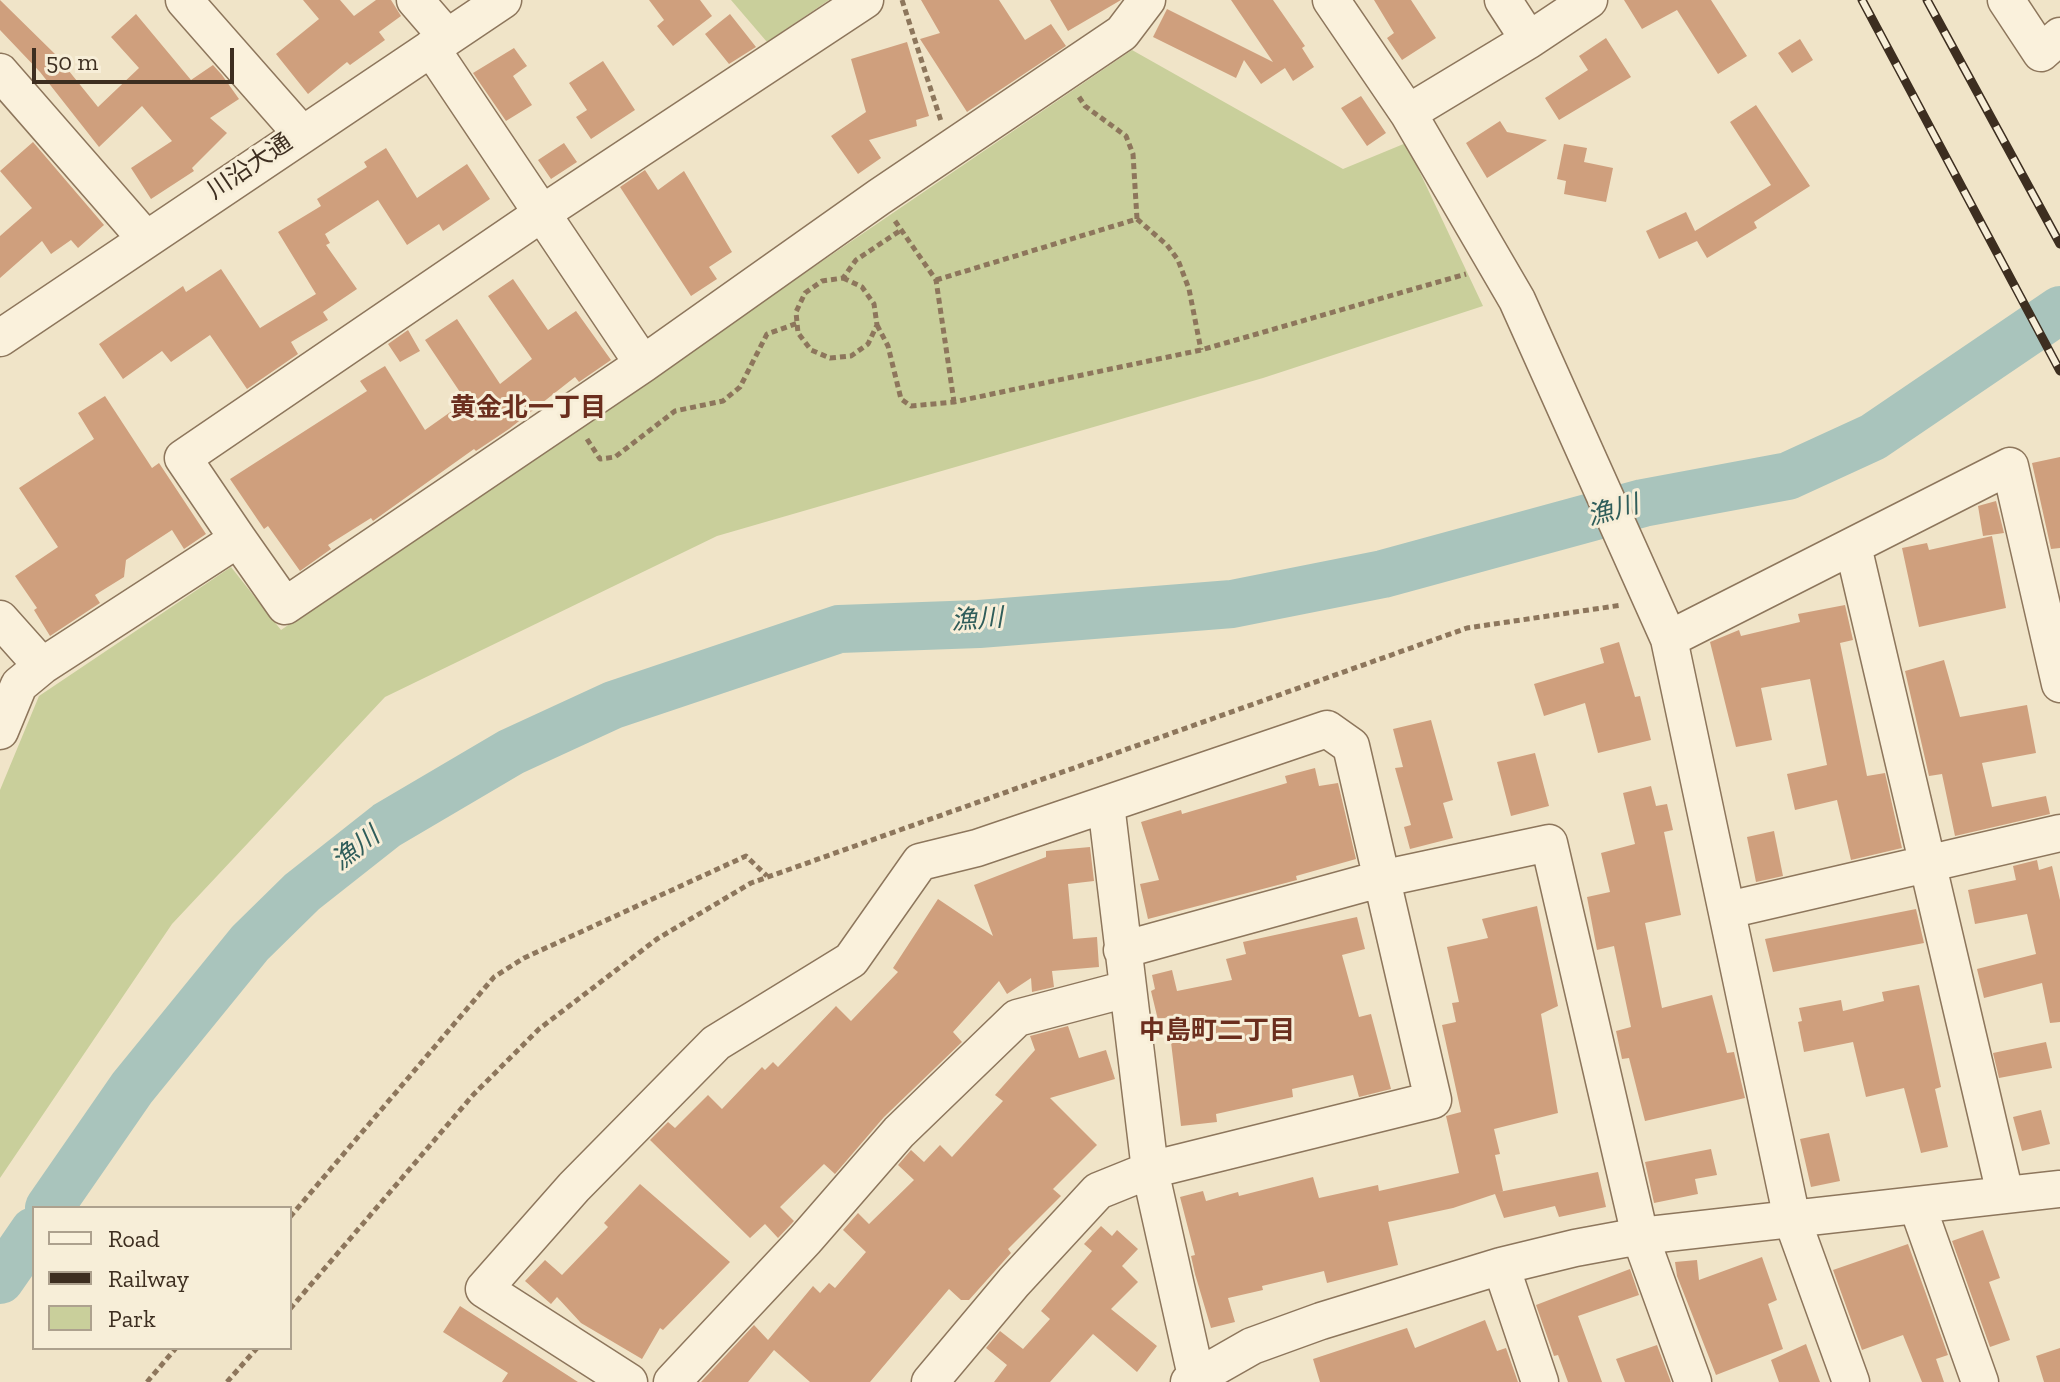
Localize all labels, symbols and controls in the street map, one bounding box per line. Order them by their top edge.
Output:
scale bar [36,32,238,82]
text: 50 m [46,47,98,76]
street label: 川沿大通 [202,128,298,206]
district label: 黄金北一丁目 [450,393,606,425]
water label: 漁川 [1584,489,1642,533]
water label: 漁川 [950,603,1004,637]
water label: 漁川 [326,821,386,877]
district label: 中島町二丁目 [1139,1016,1295,1048]
legend [32,1206,292,1350]
text: Road [108,1224,160,1253]
text: Railway [108,1264,189,1293]
text: Park [108,1304,156,1333]

